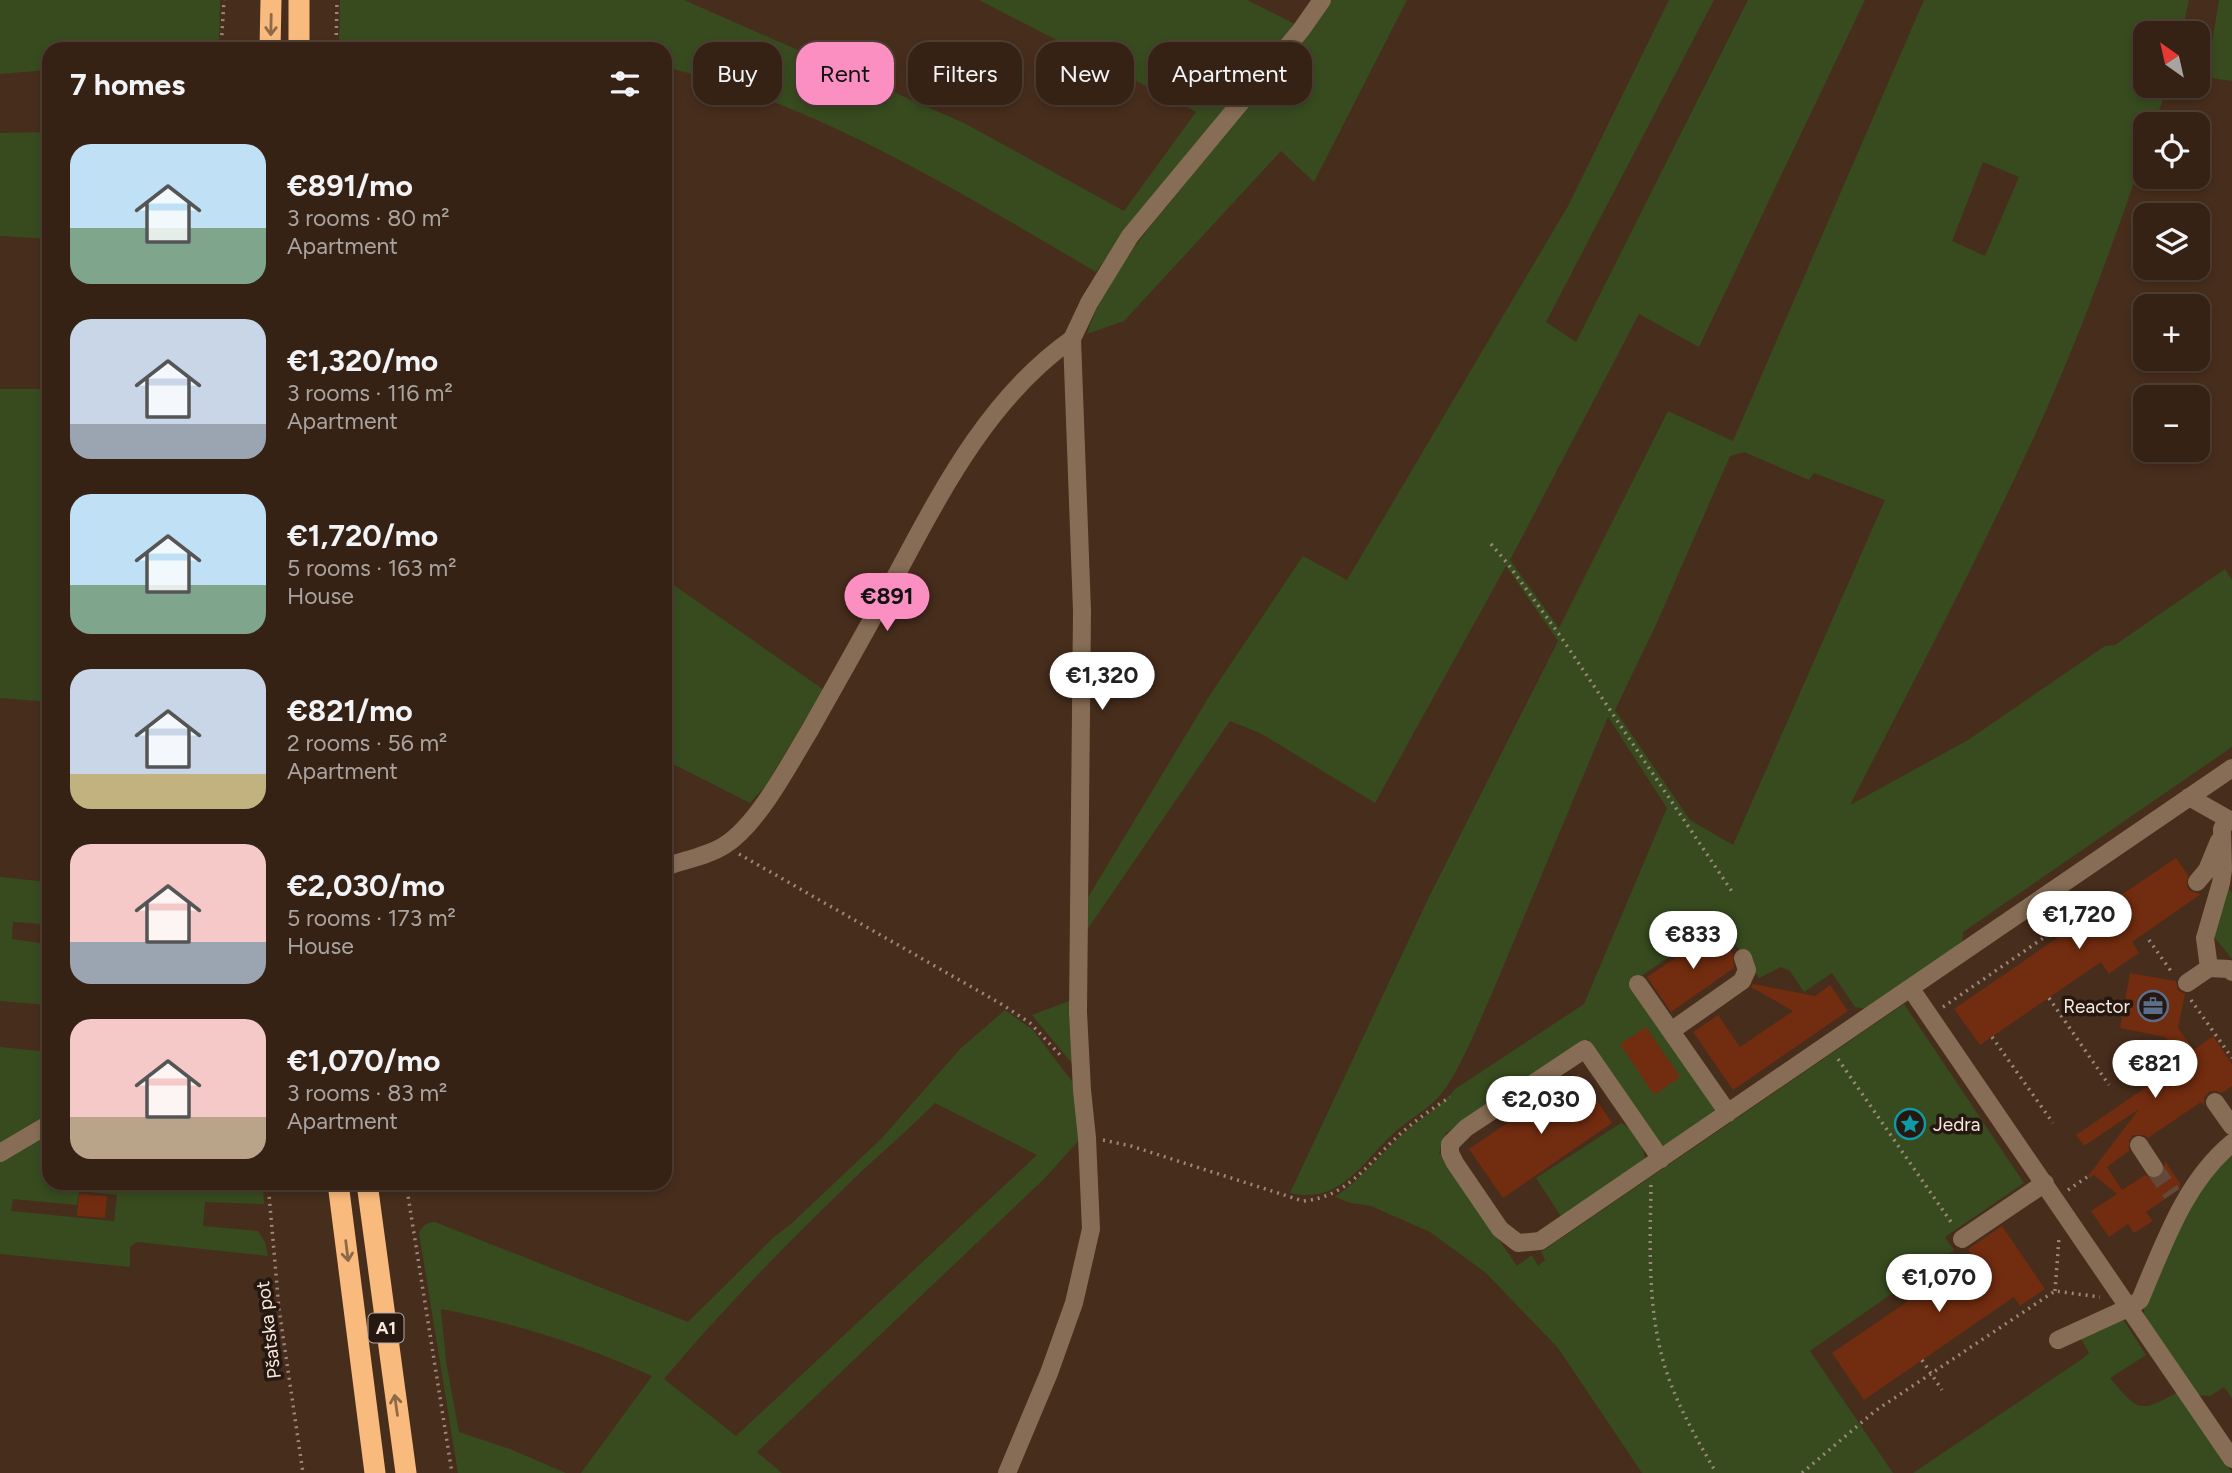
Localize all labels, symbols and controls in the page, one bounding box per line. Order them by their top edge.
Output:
one-way arrow [264,13,278,36]
north arrow [2133,21,2210,98]
map controls [2133,21,2210,462]
chip: Buy [693,42,782,105]
chip: Rent [796,42,894,105]
chip: Filters [908,42,1022,105]
chip: New [1036,42,1134,105]
chip: Apartment [1148,42,1312,105]
icon: filters [606,65,644,103]
text: 7 homes [70,66,185,103]
button: locate [2133,112,2210,189]
text: €891/mo [287,167,413,204]
icon: home [126,172,210,256]
button: layers [2133,203,2210,280]
text: 3 rooms · 80 m² [287,204,450,232]
text: Apartment [287,232,398,260]
button: + [2133,294,2210,371]
text: €1,320/mo [287,342,438,379]
icon: home [126,347,210,431]
text: 3 rooms · 116 m² [287,379,453,407]
button: − [2133,385,2210,462]
text: Apartment [287,407,398,435]
text: €1,720/mo [287,517,438,554]
icon: home [126,522,210,606]
text: 5 rooms · 163 m² [287,554,456,582]
pin: €891 [846,574,928,633]
text: House [287,582,354,610]
text: €891 [860,582,914,610]
pin: €1,320 [1045,652,1159,712]
text: €1,320 [1066,661,1138,689]
text: €821/mo [287,692,413,729]
icon: home [126,697,210,781]
text: 2 rooms · 56 m² [287,729,447,757]
text: Apartment [287,757,398,785]
text: €2,030/mo [287,867,445,904]
icon: home [126,872,210,956]
pin: €1,720 [2022,892,2136,951]
text: €1,720 [2043,900,2115,928]
text: 5 rooms · 173 m² [287,904,456,932]
pin: €833 [1652,912,1734,971]
text: €833 [1665,920,1721,948]
text: House [287,932,354,960]
office icon: Reactor [2136,989,2170,1023]
place label: Reactor [2063,995,2131,1018]
pin: €821 [2114,1040,2196,1100]
text: €1,070/mo [287,1042,440,1079]
icon: home [126,1047,210,1131]
text: €821 [2128,1049,2182,1077]
pin: €2,030 [1484,1076,1598,1136]
text: 3 rooms · 83 m² [287,1079,447,1107]
text: €2,030 [1502,1085,1580,1113]
text: Apartment [287,1107,398,1135]
place icon: Jedra [1893,1107,1927,1141]
place label: Jedra [1933,1113,1980,1136]
one-way arrow [340,1239,353,1262]
pin: €1,070 [1882,1254,1996,1314]
text: €1,070 [1902,1263,1976,1291]
street label: Pšatska pot [251,1280,286,1380]
road number: A1 [368,1314,404,1343]
one-way arrow [390,1395,403,1417]

